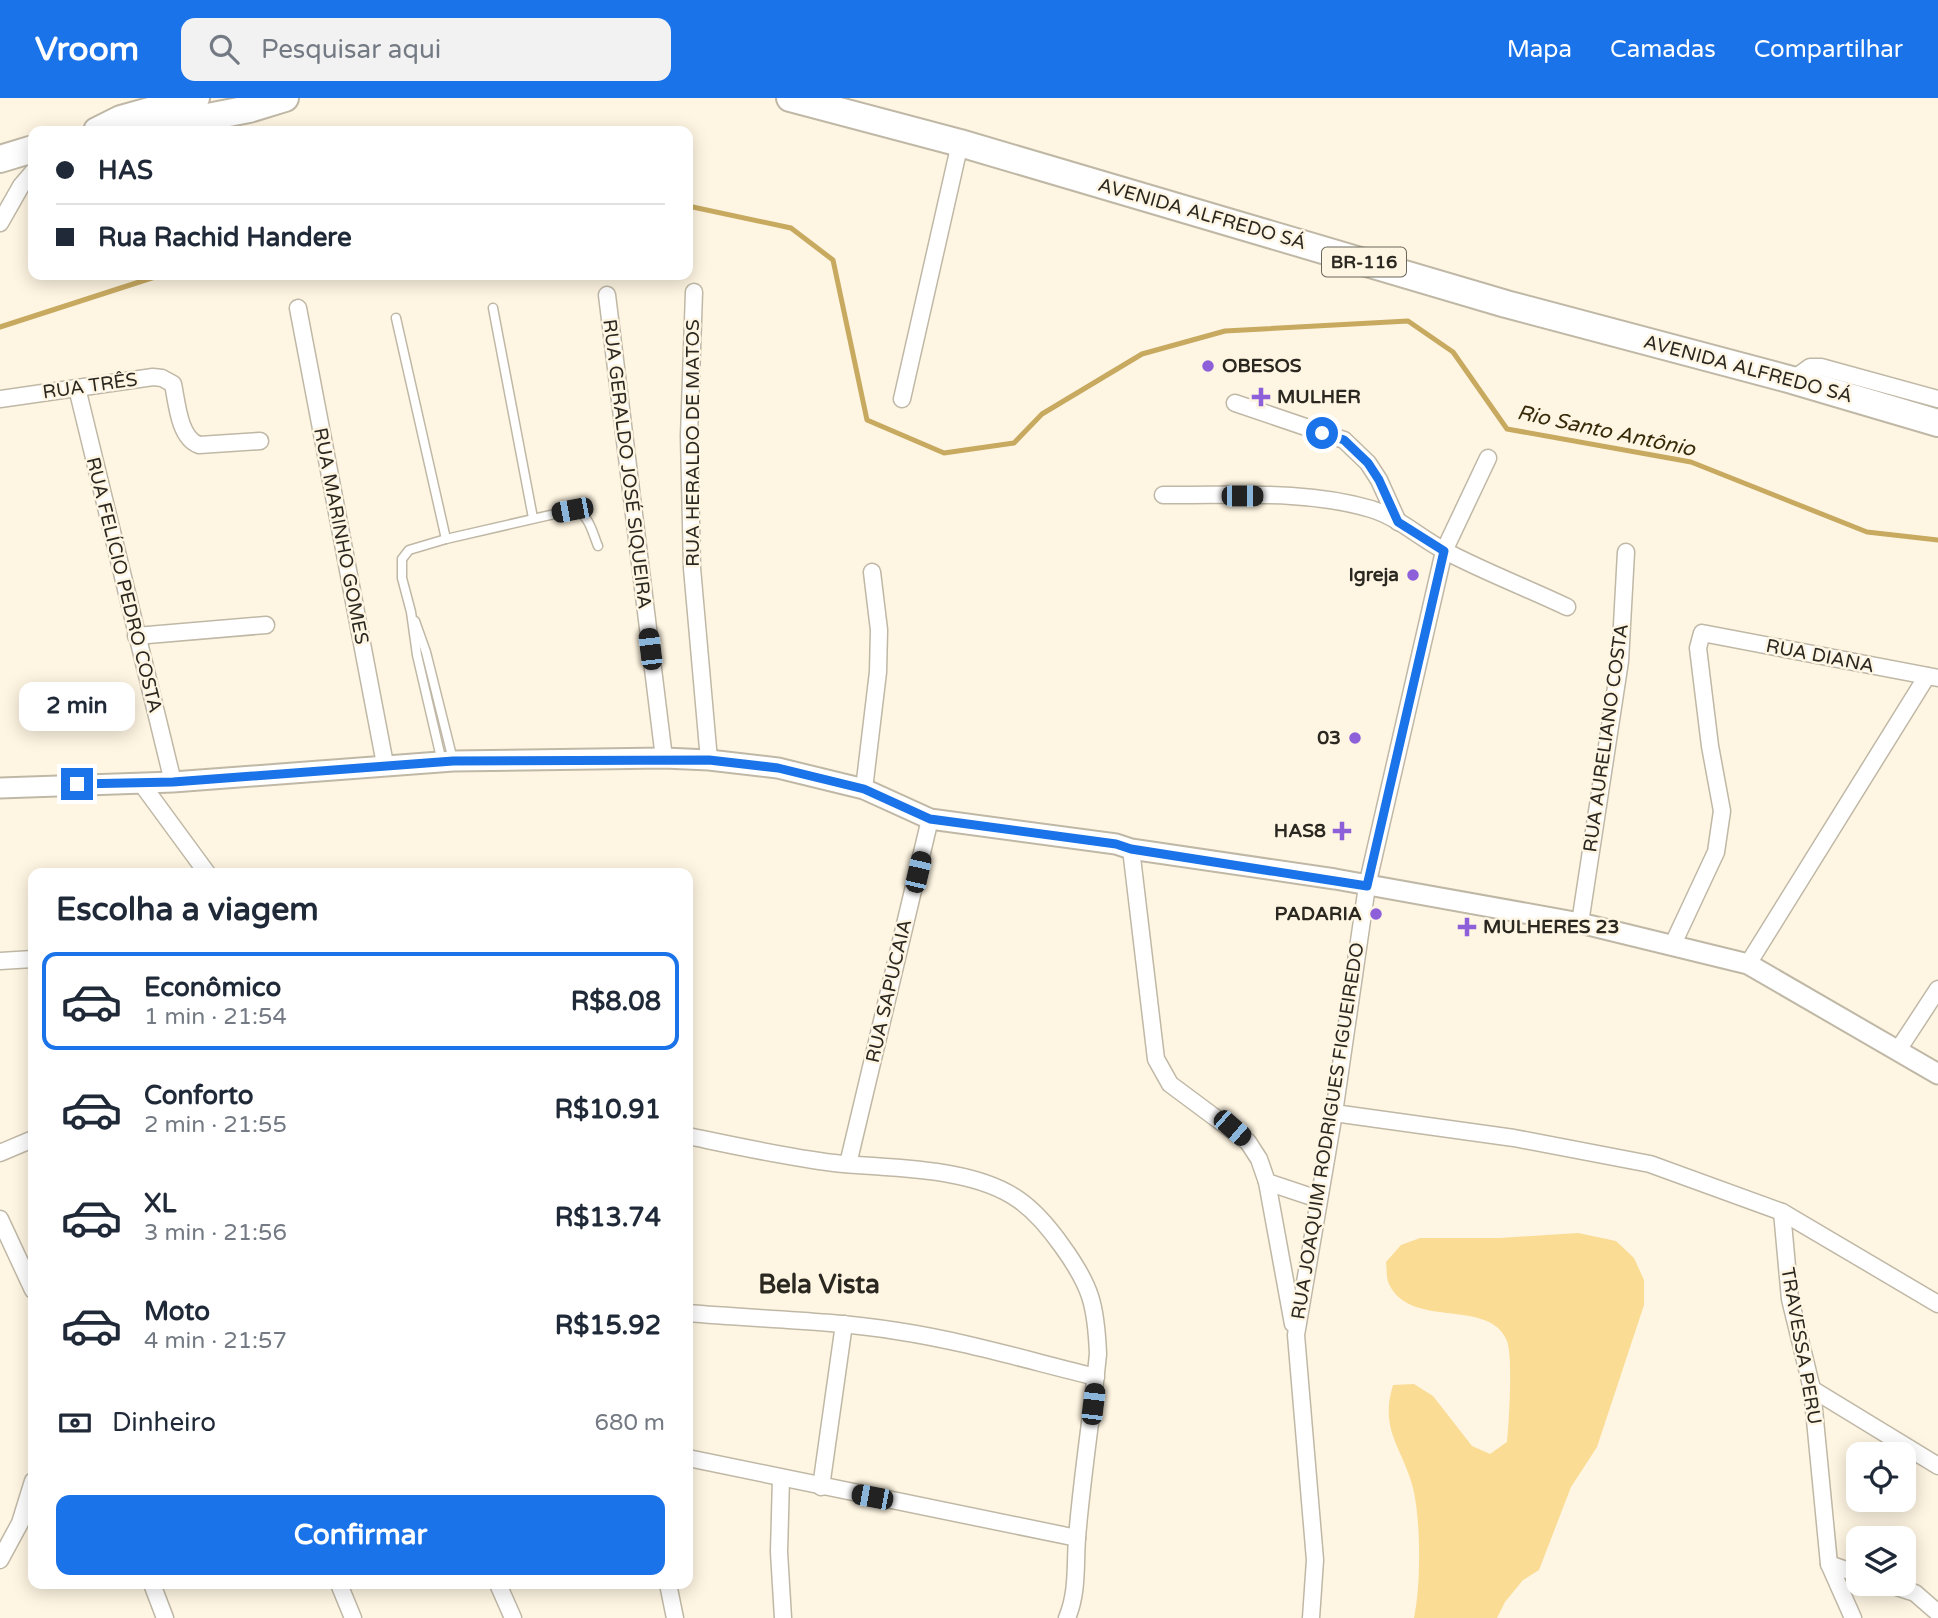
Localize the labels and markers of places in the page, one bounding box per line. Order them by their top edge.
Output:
place label: OBESOS [1222,355,1302,377]
marker: OBESOS [1200,358,1216,374]
place label: MULHER [1277,386,1361,408]
marker: MULHER [1251,387,1271,407]
place label: Igreja [1349,564,1399,587]
marker: Igreja [1405,567,1421,583]
place label: 03 [1317,727,1341,749]
marker: 03 [1347,730,1363,746]
place label: HAS8 [1274,820,1326,842]
marker: HAS8 [1332,821,1352,841]
place label: PADARIA [1275,903,1362,925]
marker: PADARIA [1368,906,1384,922]
place label: MULHERES 23 [1483,916,1619,938]
marker: MULHERES 23 [1457,917,1477,937]

